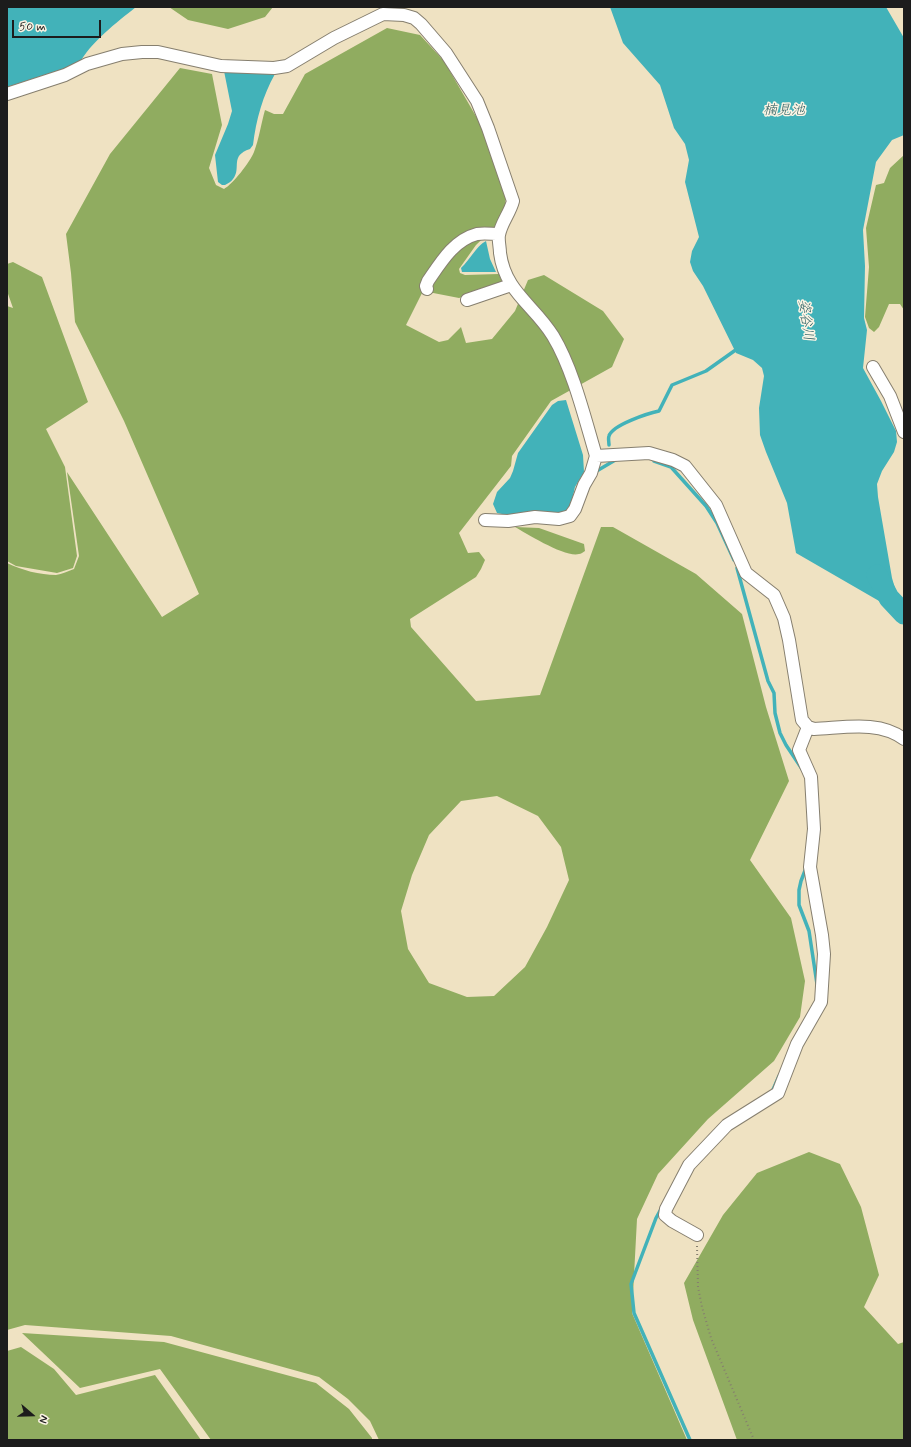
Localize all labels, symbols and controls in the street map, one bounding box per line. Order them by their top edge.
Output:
scale bar [14,12,103,38]
text: 50 m [19,19,46,35]
water label: 楠見池 [763,103,805,119]
water label: 姿谷川 [794,298,816,342]
north arrow [12,1395,52,1435]
text: N [35,1413,51,1425]

